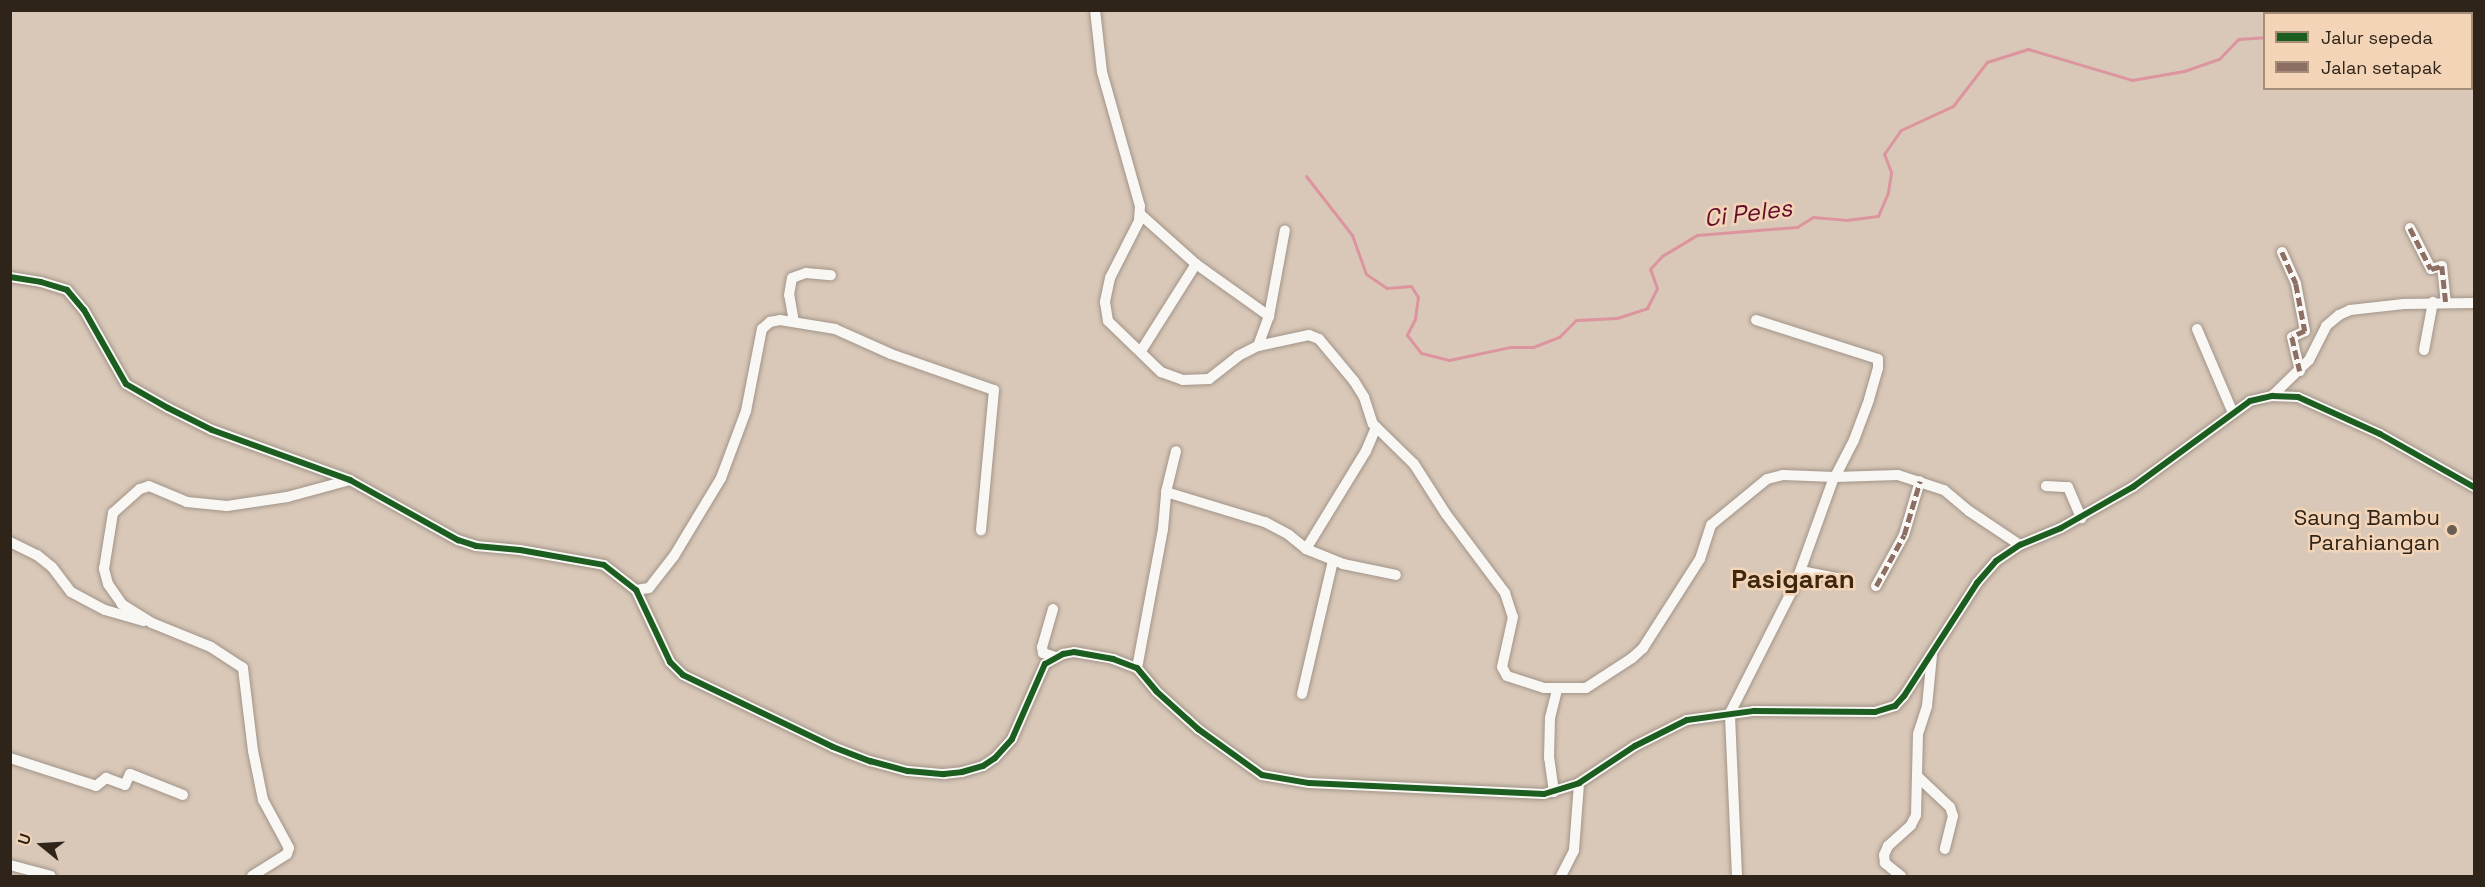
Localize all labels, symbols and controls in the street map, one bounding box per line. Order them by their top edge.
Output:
legend [2263,12,2473,90]
text: Jalur sepeda [2321,26,2433,49]
text: Jalan setapak [2321,56,2442,79]
water label: Ci Peles [1702,193,1794,233]
place label: Saung Bambu Parahiangan [2294,504,2440,556]
marker: Saung Bambu Parahiangan [2445,523,2459,537]
district label: Pasigaran [1731,564,1855,596]
north arrow [12,815,72,875]
text: U [13,831,36,848]

